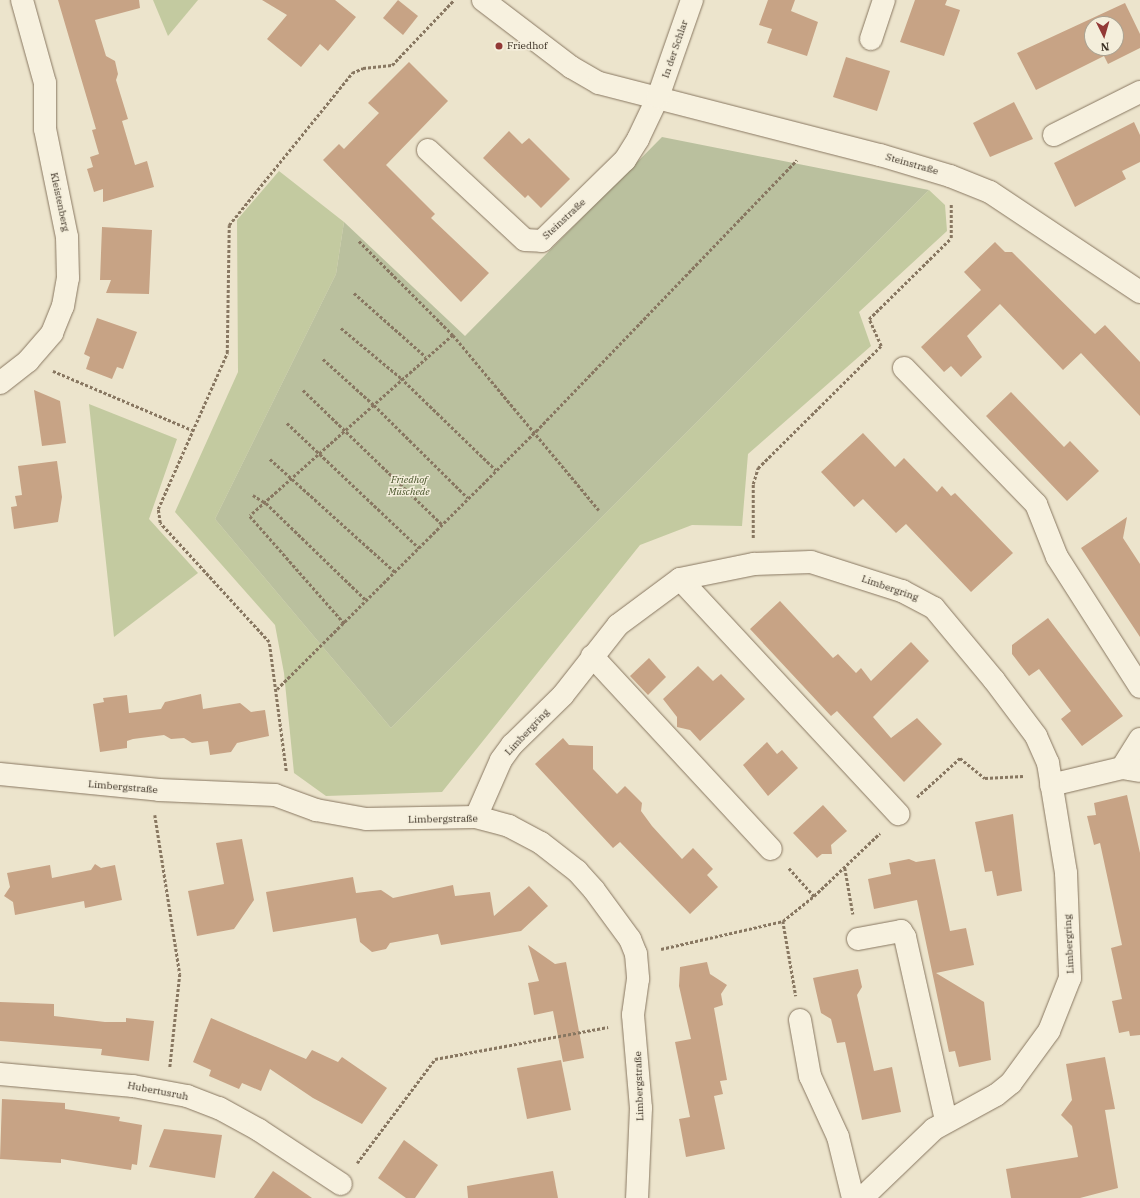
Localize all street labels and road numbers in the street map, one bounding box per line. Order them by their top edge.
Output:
street label: In der Schlar [659,18,691,80]
street label: Steinstraße [884,151,940,177]
street label: Kleistenberg [48,171,72,233]
street label: Steinstraße [540,196,588,242]
street label: Limbergring [860,573,920,603]
street label: Limbergring [502,706,552,758]
street label: Limbergstraße [88,778,158,796]
street label: Limbergstraße [408,812,478,826]
street label: Limbergring [1061,914,1077,974]
street label: Limbergstraße [632,1051,646,1121]
street label: Hubertusruh [127,1079,189,1103]

